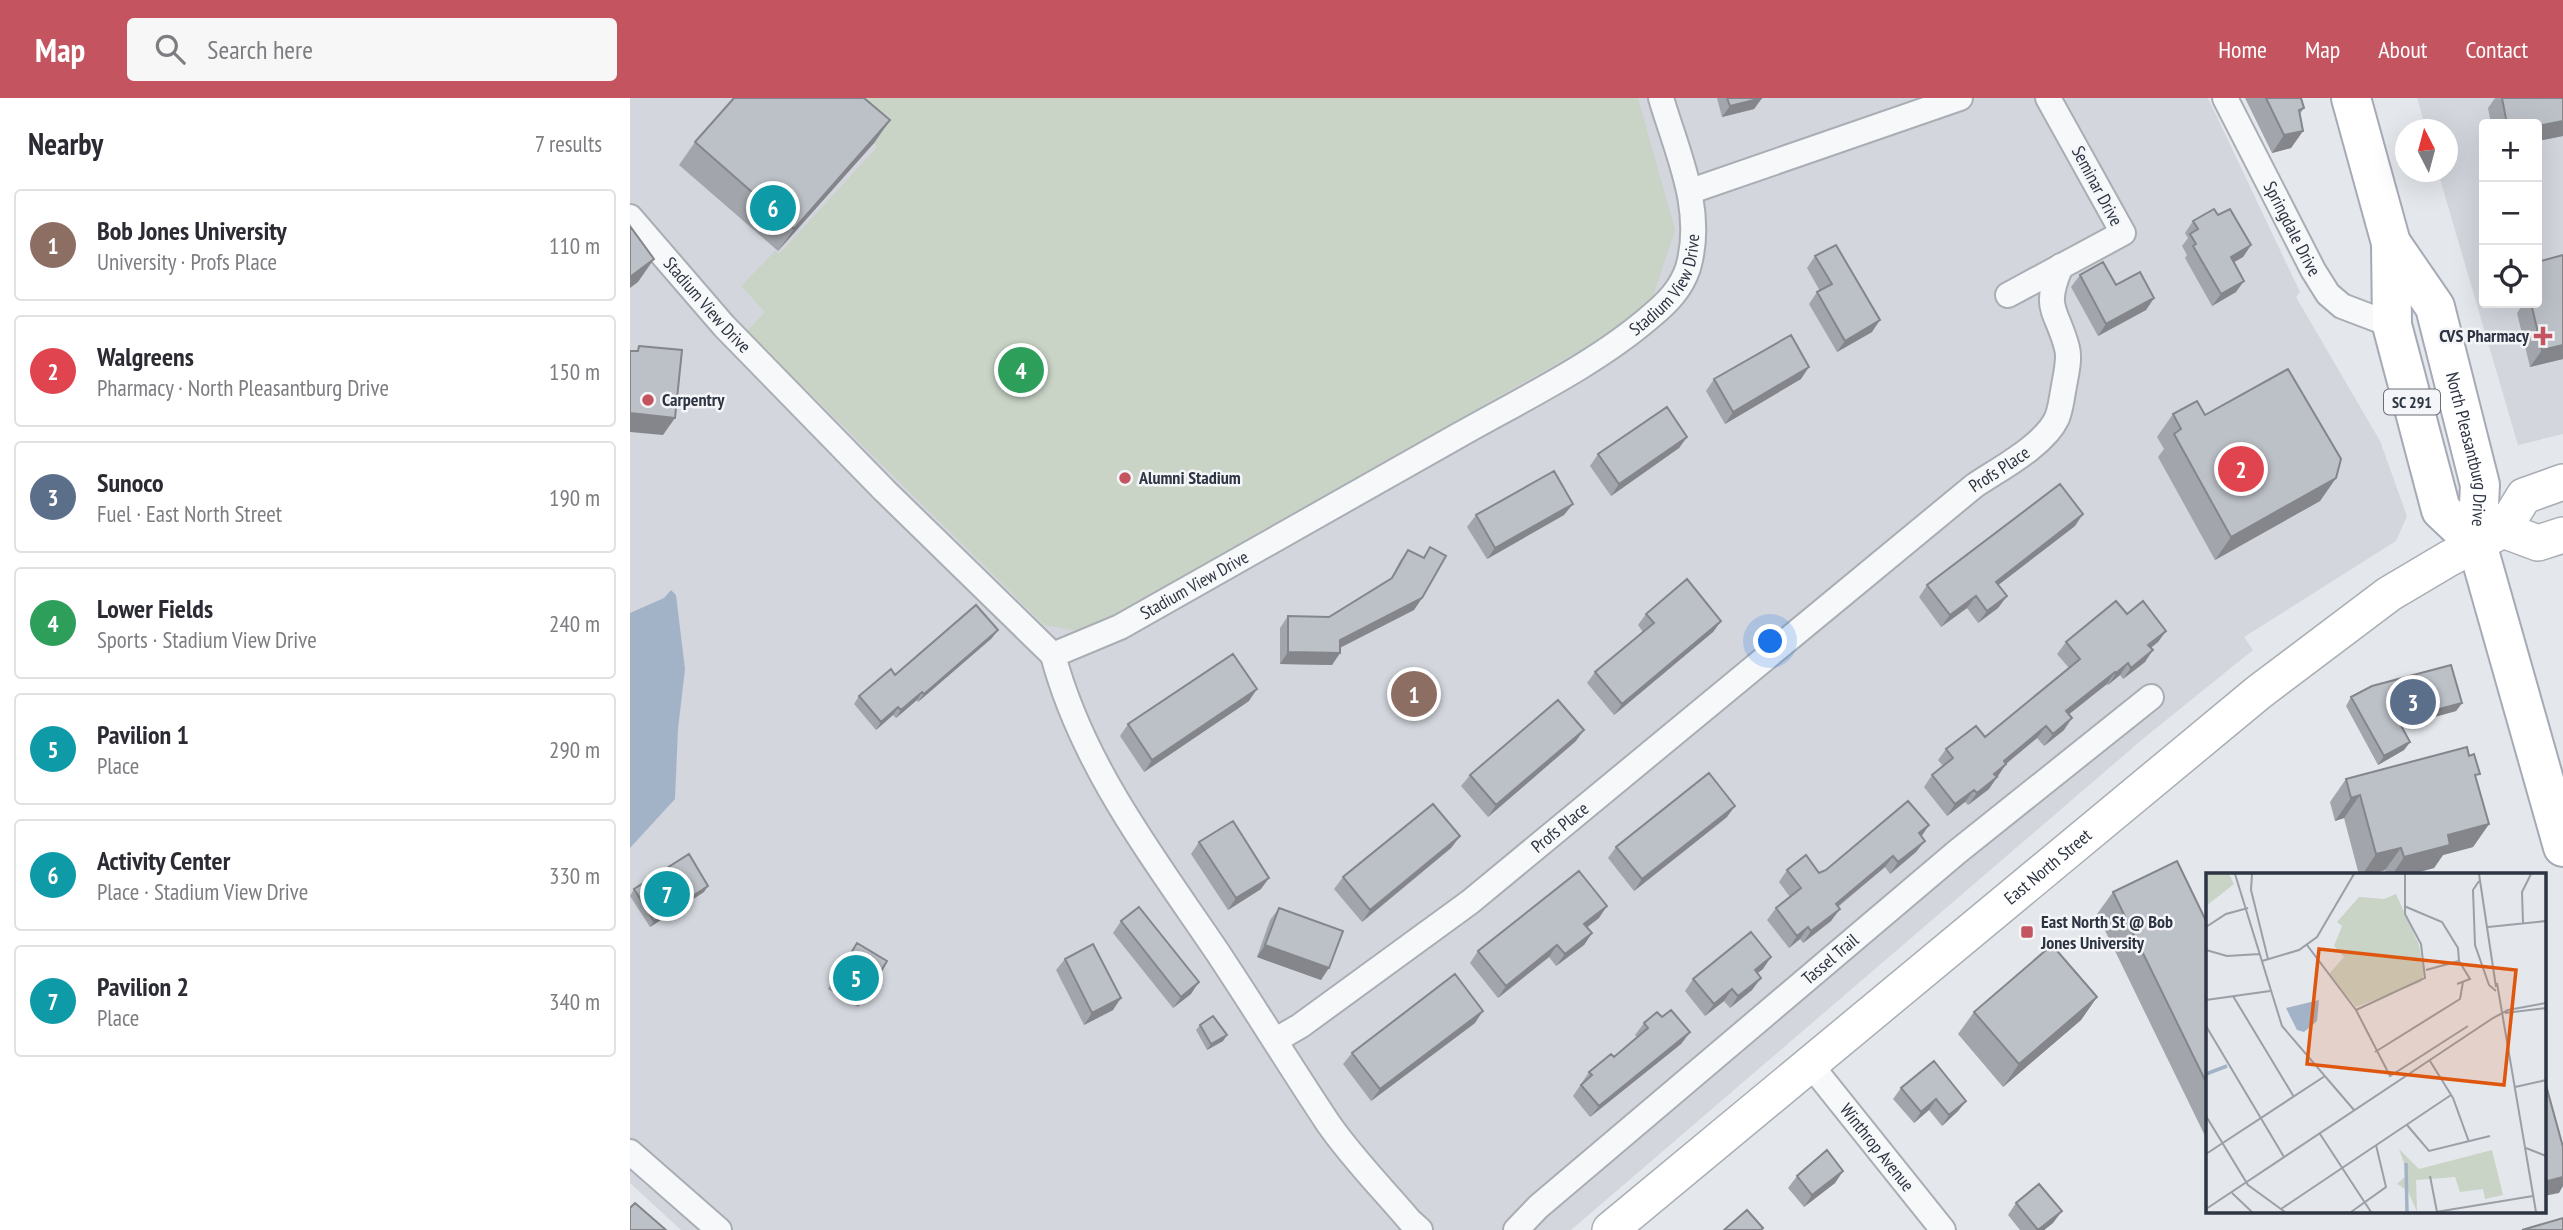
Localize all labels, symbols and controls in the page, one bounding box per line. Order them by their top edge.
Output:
search box [127,18,617,81]
text: Map [35,28,85,71]
icon: search [151,30,189,68]
text: Search here [207,33,313,66]
text: Home [2218,34,2267,65]
text: Map [2305,34,2340,65]
text: About [2378,34,2427,65]
text: Contact [2465,34,2528,65]
north arrow [2395,119,2458,182]
map controls [2479,119,2542,308]
button: + [2479,119,2542,182]
text: Nearby [28,124,103,163]
text: 7 results [535,129,602,158]
street label: Seminar Drive [2067,142,2128,230]
street label: Springdale Drive [2259,177,2326,280]
pin: 6 [750,182,796,234]
button: − [2479,182,2542,245]
text: Bob Jones University [97,214,287,247]
text: 1 [48,231,59,260]
text: 110 m [549,231,600,260]
street label: Stadium View Drive [1624,233,1704,341]
button: locate [2479,245,2542,308]
text: University · Profs Place [97,247,277,276]
street label: Stadium View Drive [659,252,756,358]
place label: CVS Pharmacy [2439,324,2530,347]
marker: CVS Pharmacy [2535,328,2551,344]
text: Walgreens [97,340,194,373]
pin: 4 [998,344,1044,396]
text: 2 [48,357,59,386]
text: 150 m [549,357,600,386]
street label: North Pleasantburg Drive [2441,370,2492,527]
text: Pharmacy · North Pleasantburg Drive [97,373,389,402]
place label: Carpentry [662,388,725,411]
road number: SC 291 [2384,390,2440,414]
marker: Carpentry [640,392,656,408]
street label: Profs Place [1964,441,2034,497]
pin: 2 [2218,443,2264,495]
text: Sunoco [97,466,164,499]
place label: Alumni Stadium [1138,466,1241,489]
marker: Alumni Stadium [1117,470,1133,486]
text: 3 [48,483,59,512]
text: 190 m [549,483,600,512]
text: Fuel · East North Street [97,499,282,528]
street label: Stadium View Drive [1136,545,1253,624]
text: Lower Fields [97,592,213,625]
text: 4 [48,609,59,638]
text: 240 m [549,609,600,638]
your location [1753,624,1787,658]
text: Sports · Stadium View Drive [97,625,317,654]
pin: 1 [1391,668,1437,720]
pin: 3 [2390,676,2436,728]
text: Pavilion 1 [97,718,189,751]
text: 5 [48,735,59,764]
text: 290 m [549,735,600,764]
text: Place [97,751,139,780]
street label: Profs Place [1526,797,1593,858]
street label: East North Street [1999,824,2096,909]
text: Activity Center [97,844,230,877]
text: 6 [48,861,59,890]
text: 330 m [549,861,600,890]
pin: 7 [644,868,690,920]
inset map [2206,873,2546,1212]
text: Place · Stadium View Drive [97,877,308,906]
place label: East North St @ Bob Jones University [2040,910,2173,954]
marker: East North St @ Bob Jones University [2019,924,2035,940]
street label: Tassel Trail [1797,928,1864,990]
pin: 5 [833,952,879,1004]
text: Pavilion 2 [97,970,189,1003]
text: 7 [48,987,59,1016]
text: 340 m [549,987,600,1016]
text: Place [97,1003,139,1032]
street label: Winthrop Avenue [1835,1099,1919,1196]

